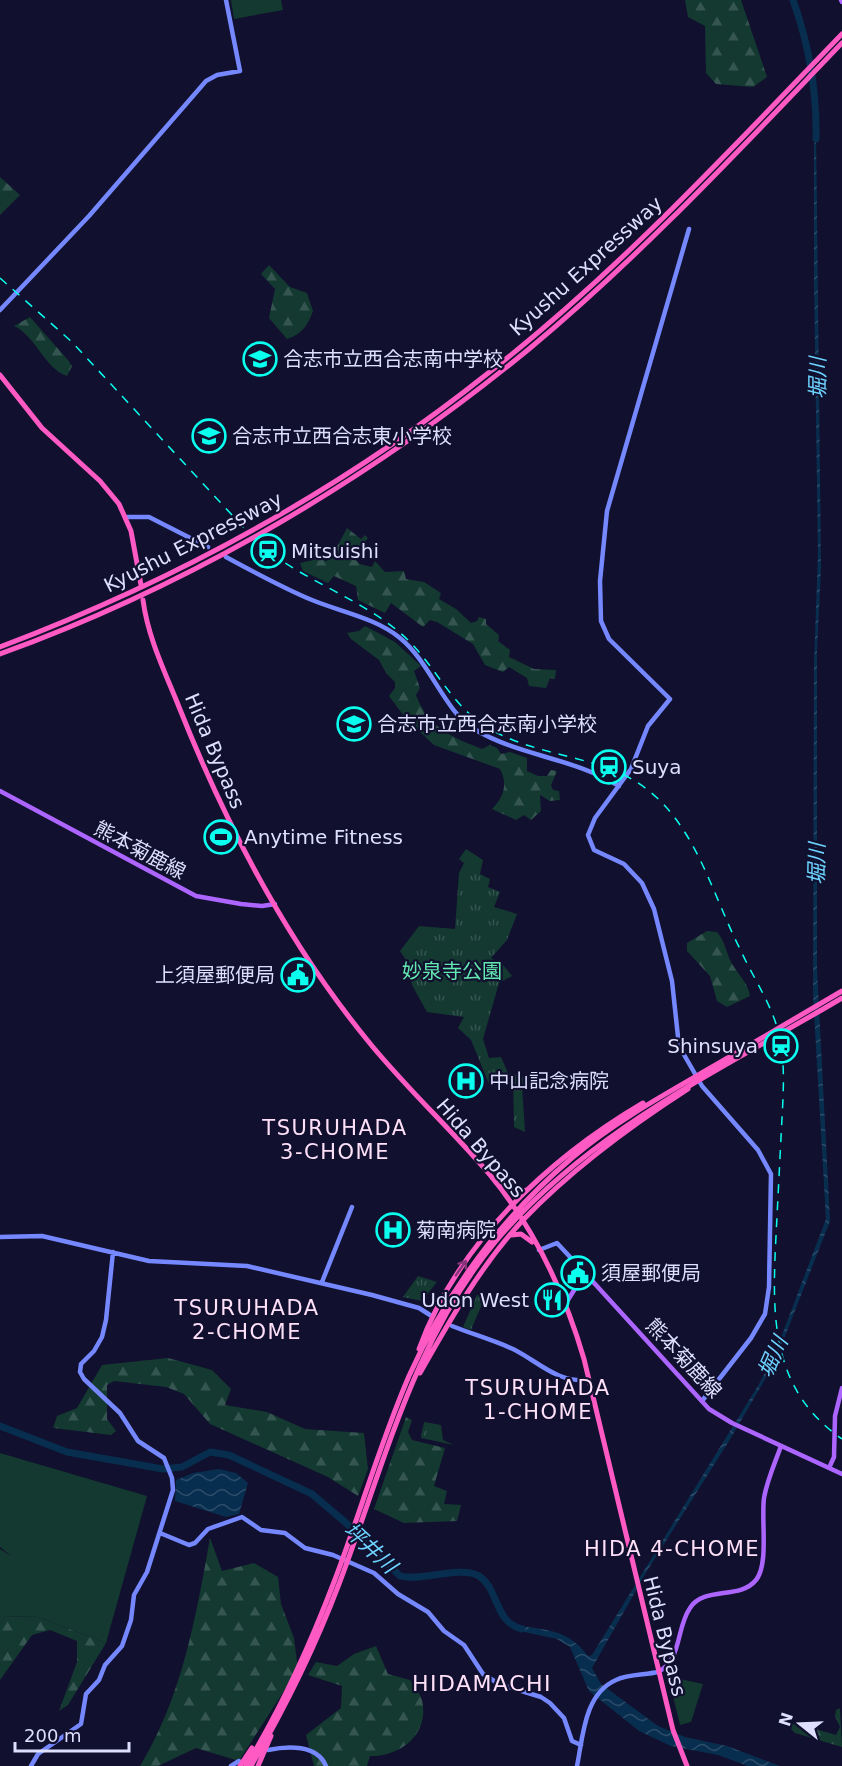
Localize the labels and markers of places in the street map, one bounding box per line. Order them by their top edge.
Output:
school or university icon: 合志市立西合志南中学校 [242,341,278,377]
place label: 合志市立西合志南中学校 [283,347,503,371]
school or university icon: 合志市立西合志東小学校 [191,418,227,454]
place label: 合志市立西合志東小学校 [232,424,452,448]
station icon: Mitsuishi [250,533,286,569]
place label: Mitsuishi [291,539,379,563]
school or university icon: 合志市立西合志南小学校 [336,706,372,742]
place label: 合志市立西合志南小学校 [377,712,597,736]
station icon: Suya [591,749,627,785]
place label: Suya [632,755,681,779]
sports icon: Anytime Fitness [203,819,239,855]
place label: Anytime Fitness [244,825,403,849]
public building icon: 上須屋郵便局 [280,957,316,993]
place label: 上須屋郵便局 [155,963,275,987]
station icon: Shinsuya [763,1028,799,1064]
place label: Shinsuya [667,1034,758,1058]
hospital icon: 中山記念病院 [448,1063,484,1099]
place label: 中山記念病院 [489,1069,609,1093]
hospital icon: 菊南病院 [375,1212,411,1248]
place label: 菊南病院 [416,1218,496,1242]
public building icon: 須屋郵便局 [560,1255,596,1291]
place label: 須屋郵便局 [601,1261,701,1285]
restaurant icon: Udon West [534,1282,570,1318]
place label: Udon West [421,1288,529,1312]

